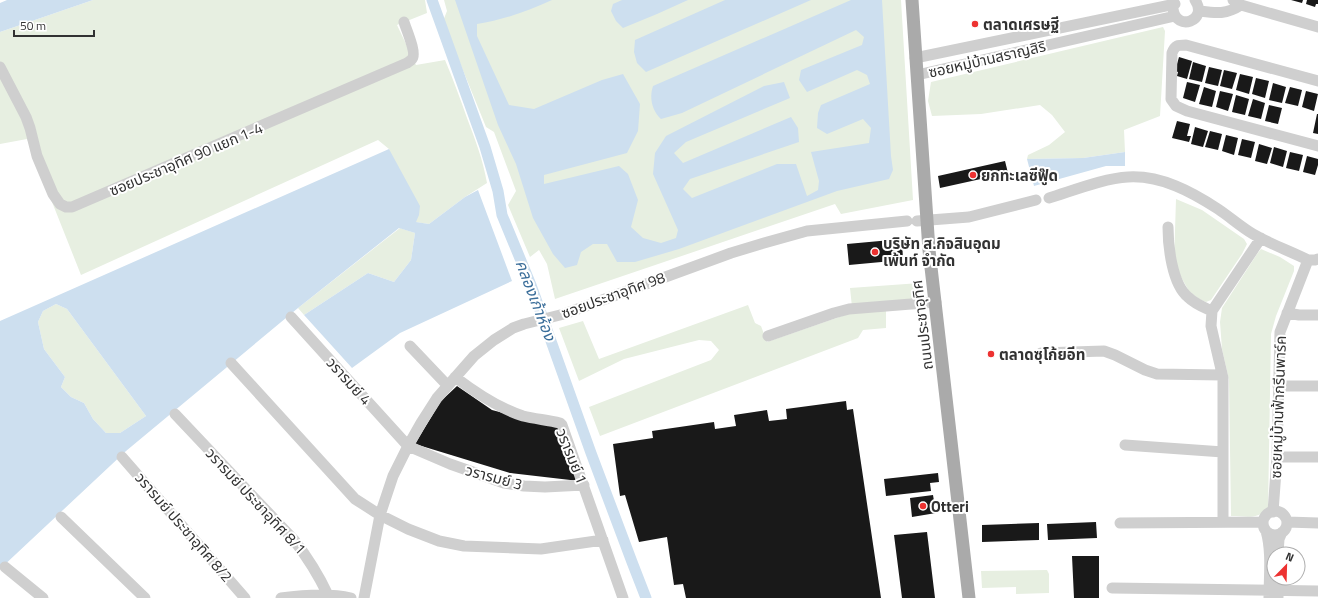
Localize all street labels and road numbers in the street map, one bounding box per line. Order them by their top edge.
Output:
street label: ซอยหมู่บ้านสราญสิริ [926,34,1048,84]
street label: ซอยประชาอุทิศ 90 แยก 1-4 [106,116,266,202]
street label: ซอยประชาอุทิศ 98 [558,266,668,324]
street label: ถนนประชาอุทิศ [905,279,939,371]
street label: ซอยหมู่บ้านฟ้ากรีนพาร์ค [1264,335,1292,479]
street label: วรารมย์ 4 [321,352,377,410]
street label: วรารมย์ 1 [550,425,594,487]
street label: วรารมย์ ประชาอุทิศ 8/1 [200,442,312,560]
street label: วรารมย์ 3 [463,458,525,496]
street label: วรารมย์ ประชาอุทิศ 8/2 [130,467,238,587]

